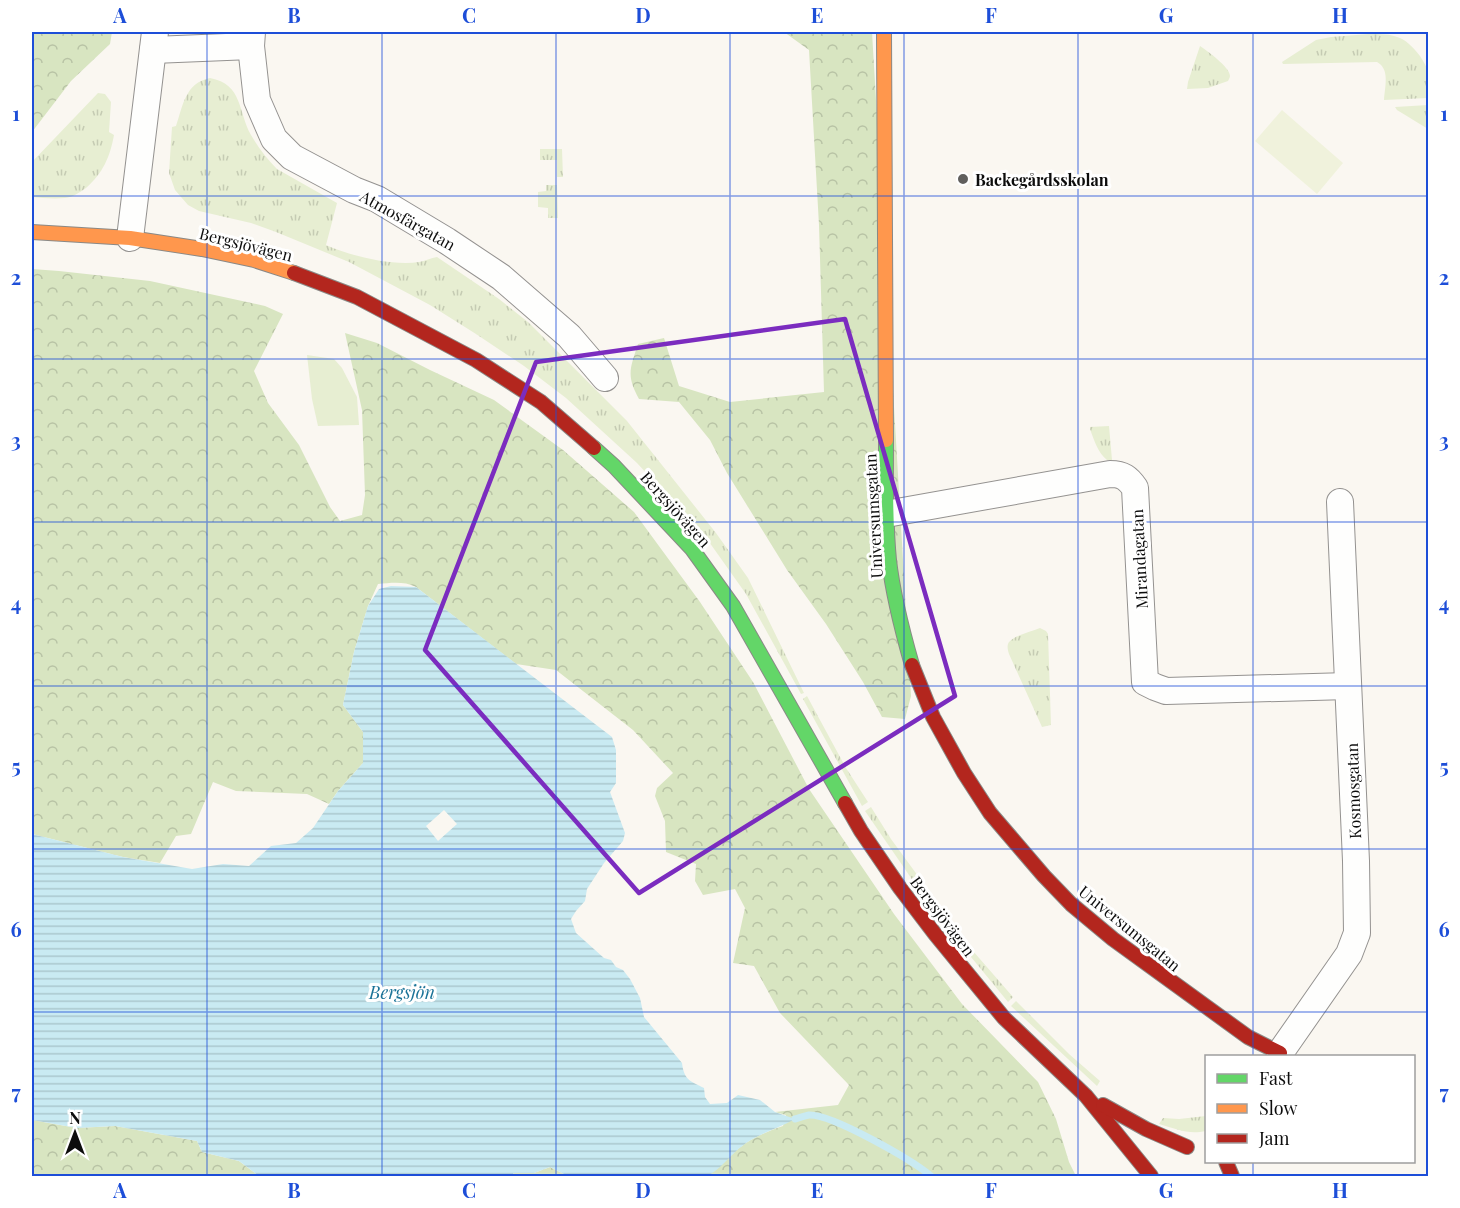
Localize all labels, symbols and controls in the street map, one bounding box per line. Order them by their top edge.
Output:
text: A [112,1,127,28]
text: B [287,1,301,28]
text: C [462,1,476,28]
text: D [635,1,651,28]
text: E [811,1,823,28]
text: F [985,1,997,28]
text: G [1159,1,1174,28]
text: H [1332,1,1348,28]
text: 1 [12,99,20,126]
text: 1 [1440,99,1448,126]
place label: Backegårdsskolan [975,169,1109,190]
marker: Backegårdsskolan [956,172,970,186]
street label: Atmosfärgatan [356,185,460,255]
street label: Bergsjövägen [197,222,295,266]
text: 2 [11,263,21,290]
text: 2 [1439,263,1449,290]
text: 3 [11,426,21,453]
text: 3 [1439,426,1449,453]
street label: Universumsgatan [859,453,887,579]
street label: Bergsjövägen [636,467,716,552]
street label: Mirandagatan [1126,508,1152,609]
text: 4 [11,589,21,616]
text: 4 [1439,589,1449,616]
street label: Kosmosgatan [1341,742,1365,839]
text: 5 [11,752,21,779]
text: 5 [1439,752,1449,779]
street label: Bergsjövägen [906,872,980,961]
street label: Universumsgatan [1075,880,1186,976]
text: 6 [10,915,22,942]
text: 6 [1438,915,1450,942]
water label: Bergsjön [368,980,435,1004]
legend [1205,1055,1415,1163]
text: Fast [1259,1066,1293,1090]
text: 7 [11,1078,21,1105]
text: 7 [1439,1078,1449,1105]
text: Slow [1259,1096,1297,1120]
north arrow [45,1103,105,1163]
text: N [69,1107,81,1128]
text: Jam [1258,1126,1289,1150]
text: A [112,1176,127,1203]
text: B [287,1176,301,1203]
text: C [462,1176,476,1203]
text: D [635,1176,651,1203]
text: E [811,1176,823,1203]
text: F [985,1176,997,1203]
text: G [1159,1176,1174,1203]
text: H [1332,1176,1348,1203]

